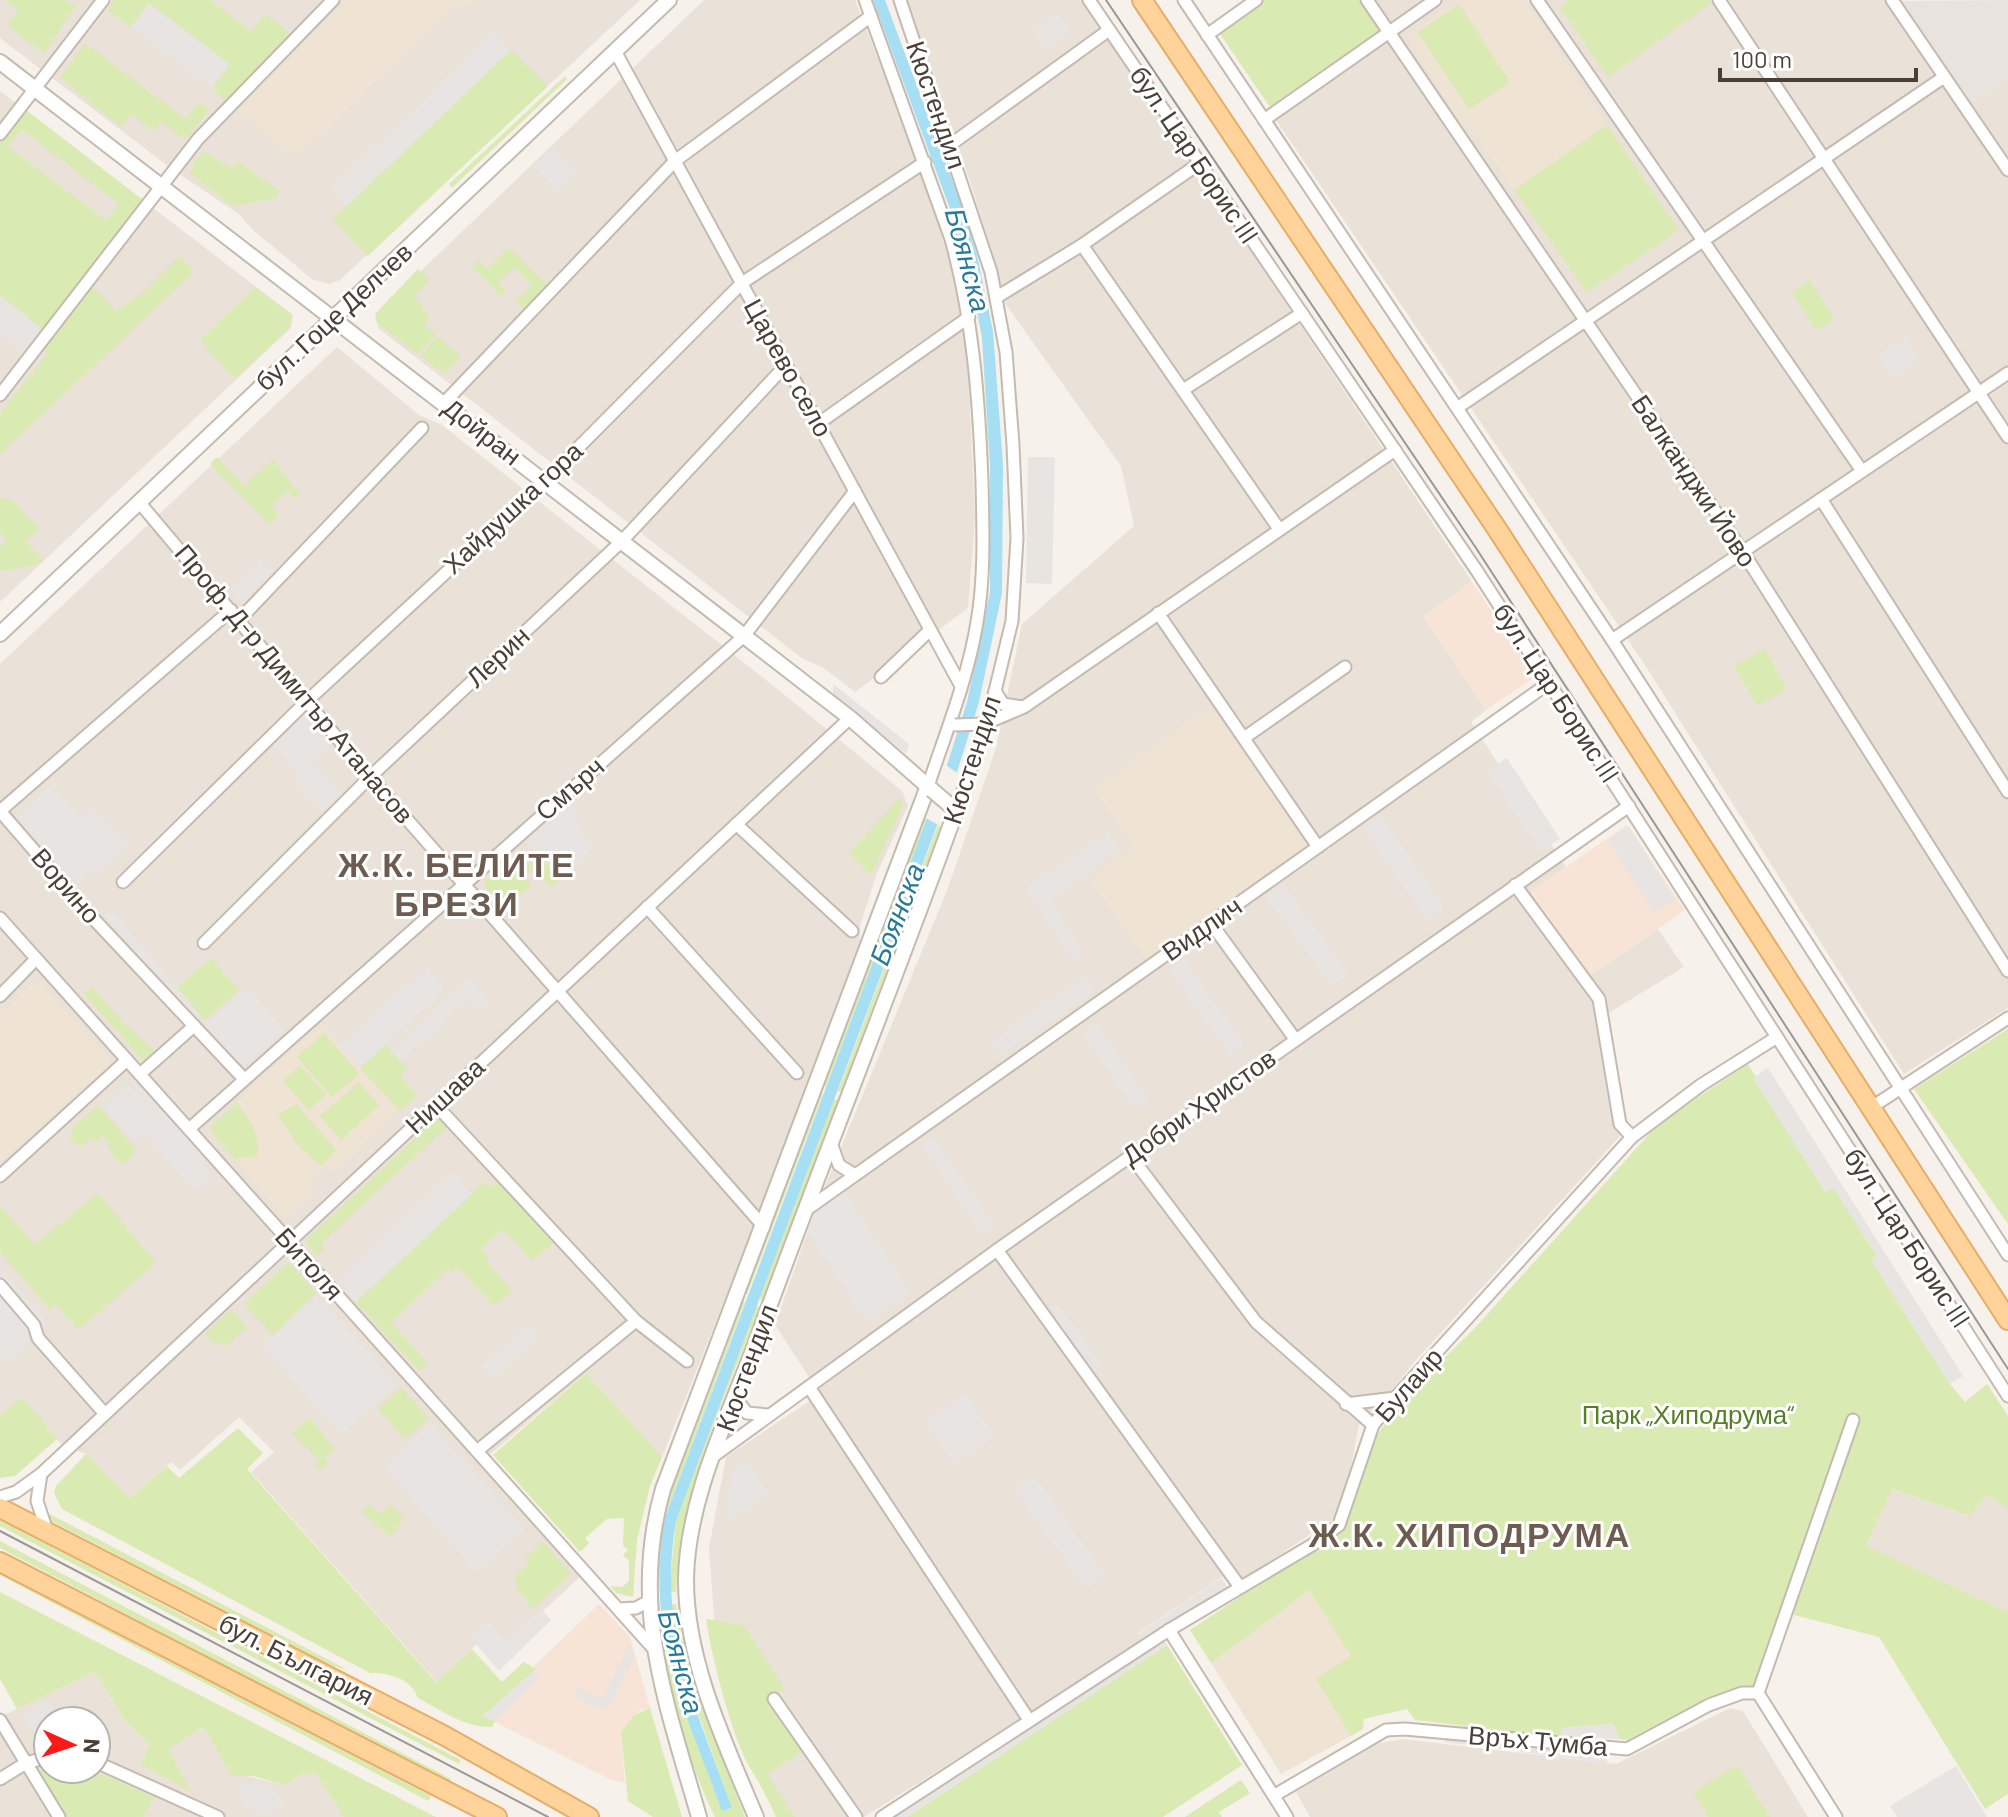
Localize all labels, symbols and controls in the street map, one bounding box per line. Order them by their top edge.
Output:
scale bar [1720,32,1916,82]
street label: Кюстендил [901,37,974,172]
text: 100 m [1732,44,1792,73]
street label: бул. Цар Борис III [1124,60,1266,249]
water label: Боянска [939,204,999,316]
street label: бул. Гоце Делчев [248,235,418,396]
street label: Царево село [739,293,840,442]
street label: Балканджи Йово [1626,388,1764,572]
street label: Дойран [438,391,528,471]
street label: Хайдушка гора [436,434,588,579]
street label: Проф. Д-р Димитър Атанасов [169,537,421,829]
street label: бул. Цар Борис III [1488,597,1627,788]
street label: Лерин [459,619,535,693]
street label: Кюстендил [935,692,1006,828]
street label: Смърч [529,750,610,826]
street label: Ворино [26,841,108,929]
district label: Ж.К. БЕЛИТЕ БРЕЗИ [337,843,576,923]
water label: Боянска [861,858,931,969]
street label: Видлич [1155,889,1247,966]
street label: Добри Христов [1115,1041,1281,1170]
street label: Нишава [398,1050,490,1139]
street label: бул. Цар Борис III [1839,1142,1978,1333]
street label: Битоля [270,1221,351,1305]
street label: Кюстендил [708,1300,783,1435]
street label: Булаир [1367,1341,1448,1427]
park label: Парк „Хиподрума“ [1582,1398,1794,1429]
district label: Ж.К. ХИПОДРУМА [1308,1513,1631,1554]
street label: бул. България [214,1606,379,1711]
water label: Боянска [652,1606,712,1718]
north arrow [32,1705,112,1785]
street label: Връх Тумба [1467,1718,1610,1761]
text: N [80,1738,106,1754]

